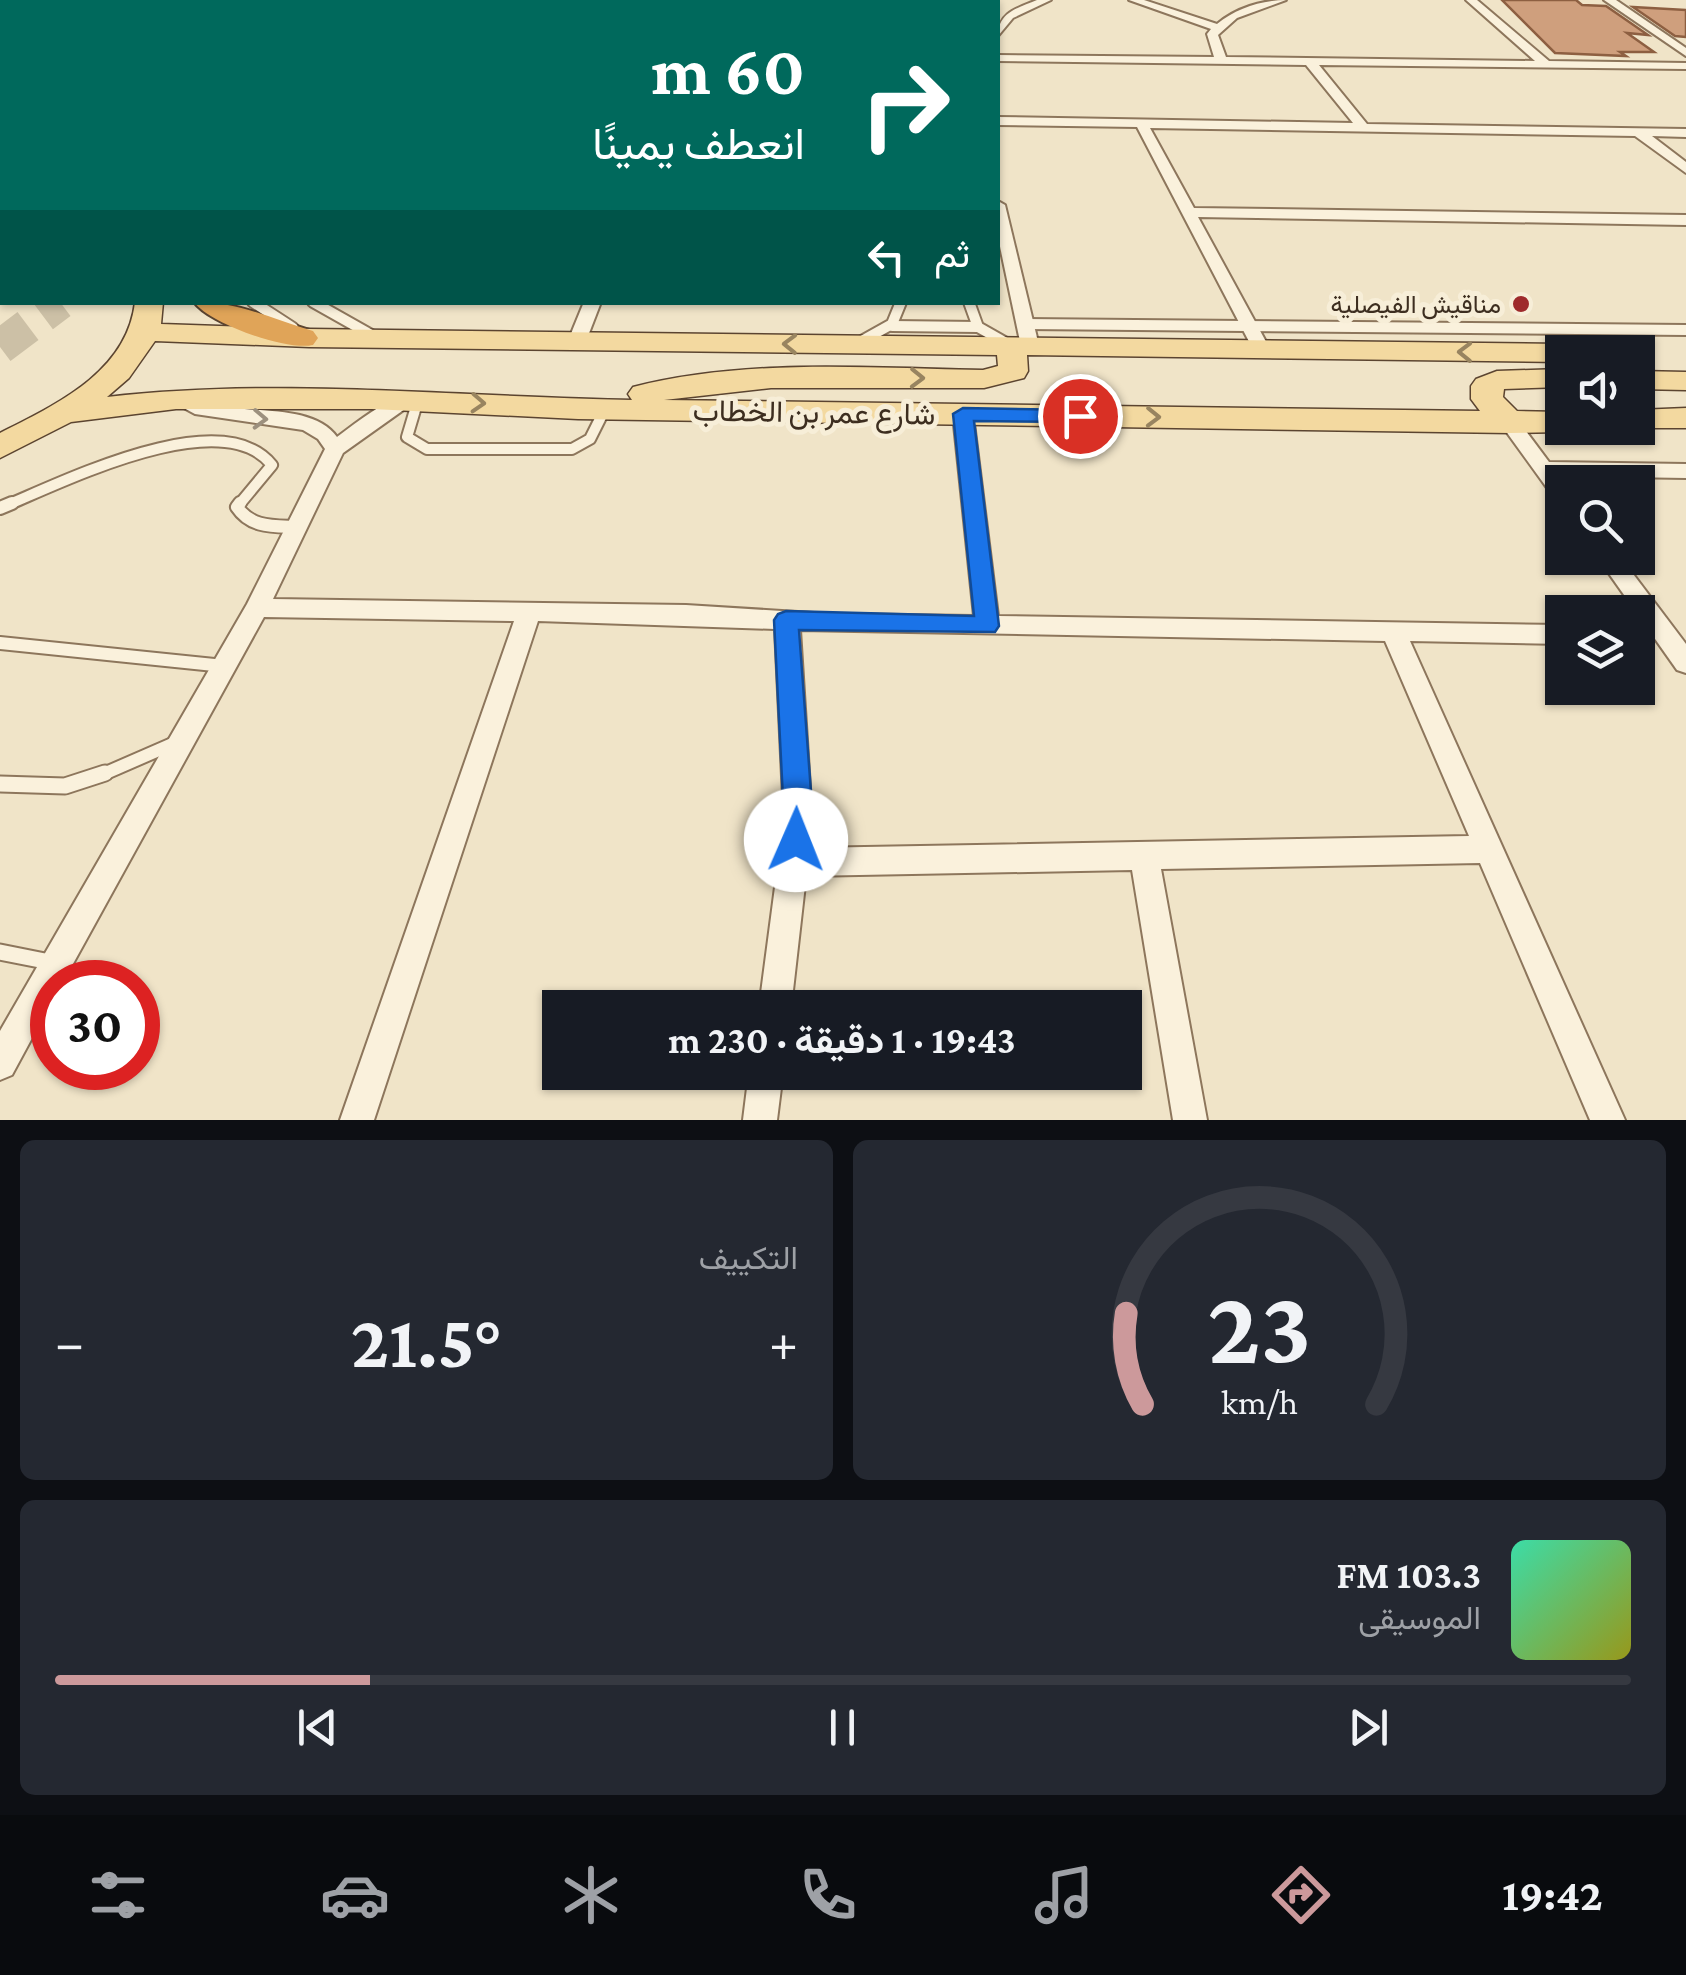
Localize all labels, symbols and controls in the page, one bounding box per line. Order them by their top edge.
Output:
text: 60 m [652,31,805,109]
icon: right [840,40,970,170]
text: انعطف يمينًا [592,119,805,169]
icon: left [859,230,914,285]
text: ثم [934,233,970,275]
place label: مناقيش الفيصلية [1331,291,1501,320]
marker: مناقيش الفيصلية [1510,293,1532,315]
one-way arrow [782,333,798,354]
map controls [1545,335,1655,705]
button: sound [1545,335,1655,445]
one-way arrow [1457,341,1473,362]
one-way arrow [910,368,926,389]
pin [1038,374,1123,459]
icon: arrive [1053,389,1108,444]
one-way arrow [471,392,487,413]
street label: شارع عمر بن الخطاب [692,393,936,435]
one-way arrow [1146,407,1162,428]
one-way arrow [252,408,268,429]
button: search [1545,465,1655,575]
button: layers [1545,595,1655,705]
position arrow [744,788,848,892]
speed limit sign: 30 [30,960,160,1090]
text: 19:43 · 1 دقيقة · 230 m [668,1019,1016,1061]
text: التكييف [699,1240,798,1276]
text: 23 [1208,1269,1311,1384]
text: 21.5° [351,1300,502,1383]
text: − [55,1312,84,1373]
text: + [769,1312,798,1373]
text: km/h [1221,1382,1298,1422]
text: 103.3 FM [1336,1554,1481,1596]
text: الموسيقى [1358,1600,1481,1636]
icon: previous [290,1700,345,1755]
icon: pause [815,1700,870,1755]
icon: next [1341,1700,1396,1755]
icon: filters [83,1860,153,1930]
icon: car [320,1860,390,1930]
icon: climate [556,1860,626,1930]
icon: phone [793,1860,863,1930]
icon: music [1029,1860,1099,1930]
icon: directions [1266,1860,1336,1930]
text: 19:42 [1502,1870,1603,1920]

